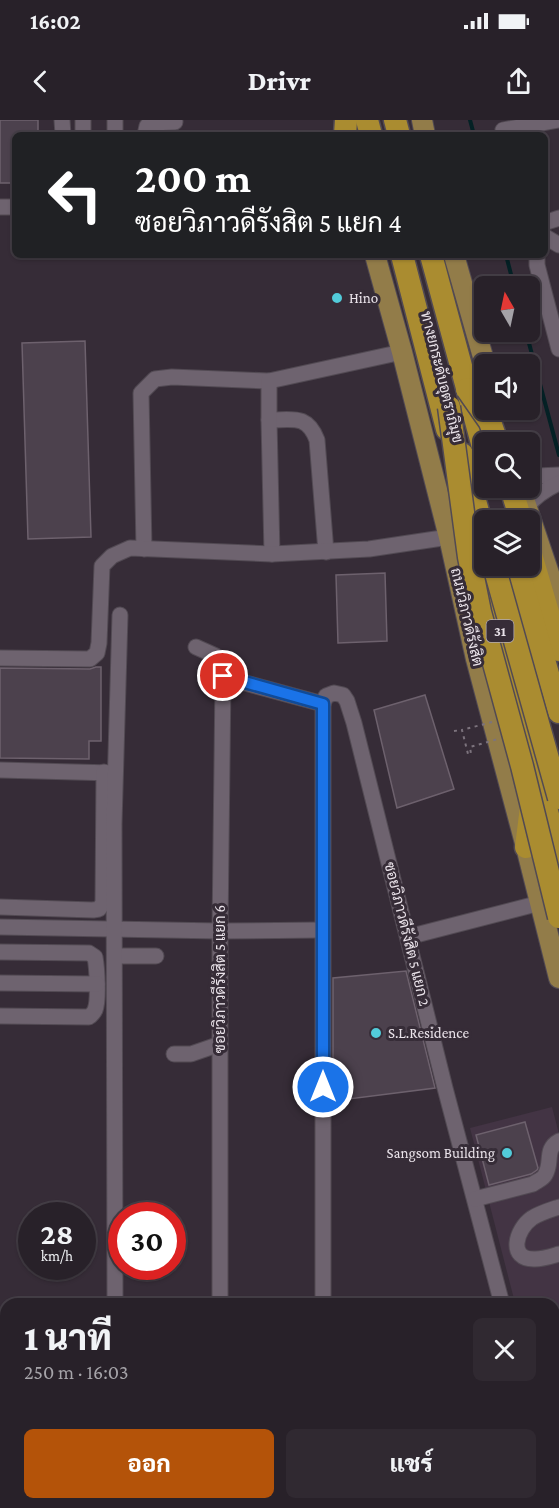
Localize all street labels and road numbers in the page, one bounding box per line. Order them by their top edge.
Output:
street label: ทางยกระดับอุตราภิมุข [415,309,467,445]
street label: ถนนวิภาวดีรังสิต [448,566,488,668]
road number: 31 [486,620,514,642]
street label: ซอยวิภาวดีรังสิต 5 แยก 2 [381,860,435,1008]
street label: ซอยวิภาวดีรังสิต 5 แยก 6 [210,905,228,1053]

